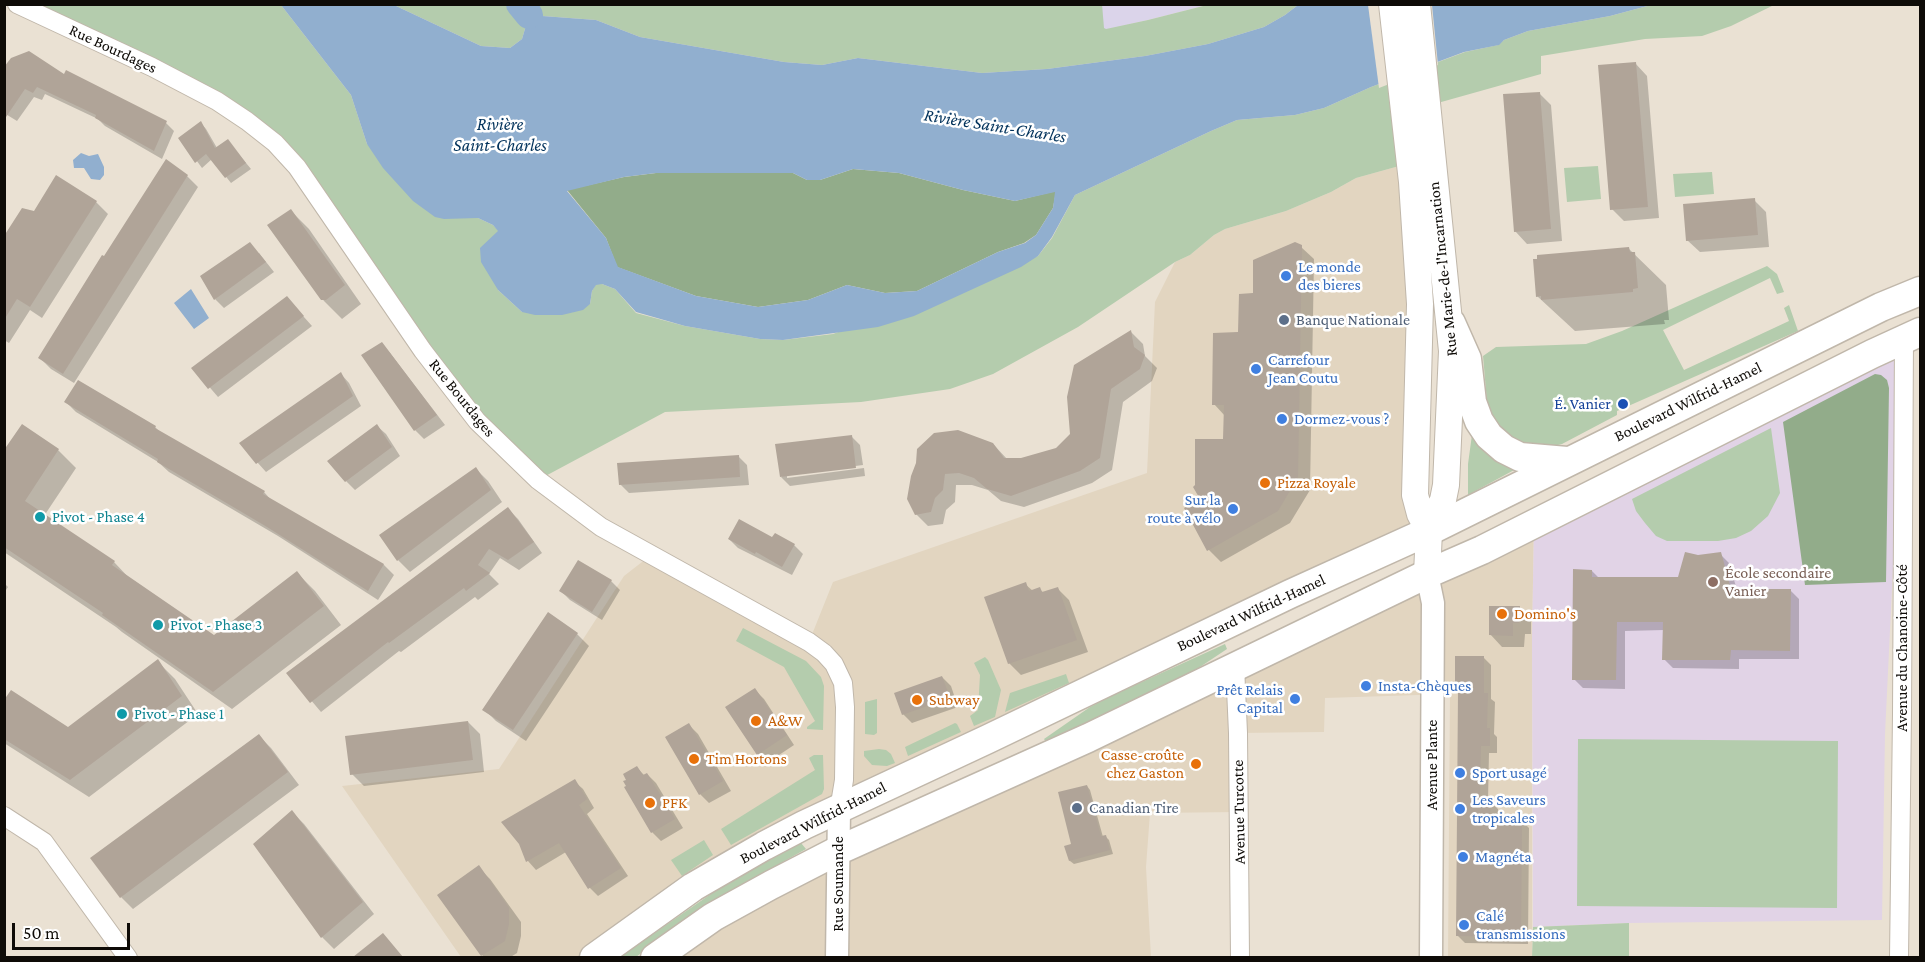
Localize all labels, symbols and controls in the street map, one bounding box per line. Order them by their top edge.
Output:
street label: Rue Bourdages [66,20,160,78]
water label: Rivière Saint-Charles [922,104,1068,148]
water label: Rivière Saint-Charles [453,113,547,156]
street label: Rue Marie-de-l'Incarnation [1424,181,1462,357]
place label: Le monde des bieres [1298,257,1361,295]
marker: Le monde des bieres [1279,269,1293,283]
place label: Banque Nationale [1296,310,1410,330]
marker: Banque Nationale [1277,313,1291,327]
place label: Carrefour Jean Coutu [1268,350,1338,388]
street label: Rue Bourdages [425,355,499,441]
street label: Boulevard Wilfrid-Hamel [1611,358,1765,446]
marker: Carrefour Jean Coutu [1249,362,1263,376]
place label: É. Vanier [1554,394,1611,414]
marker: É. Vanier [1616,397,1630,411]
place label: Dormez-vous ? [1294,409,1389,429]
marker: Dormez-vous ? [1275,412,1289,426]
place label: Pizza Royale [1277,473,1356,493]
marker: Pizza Royale [1258,476,1272,490]
place label: Sur la route à vélo [1147,490,1221,528]
marker: Sur la route à vélo [1226,502,1240,516]
place label: Pivot - Phase 4 [52,507,145,527]
marker: Pivot - Phase 4 [33,510,47,524]
place label: École secondaire Vanier [1725,563,1831,601]
street label: Avenue du Chanoine-Côté [1892,564,1912,732]
street label: Boulevard Wilfrid-Hamel [1174,570,1328,656]
marker: École secondaire Vanier [1706,575,1720,589]
place label: Domino's [1514,604,1576,624]
marker: Domino's [1495,607,1509,621]
place label: Pivot - Phase 3 [170,615,262,635]
marker: Pivot - Phase 3 [151,618,165,632]
place label: Insta-Chèques [1378,676,1471,696]
marker: Insta-Chèques [1359,679,1373,693]
place label: Prêt Relais Capital [1217,680,1283,718]
place label: Subway [929,690,980,710]
marker: Prêt Relais Capital [1288,692,1302,706]
marker: Subway [910,693,924,707]
place label: Pivot - Phase 1 [134,704,224,724]
marker: Pivot - Phase 1 [115,707,129,721]
place label: A&W [768,711,803,731]
marker: A&W [749,714,763,728]
street label: Avenue Plante [1422,720,1442,810]
place label: Casse-croûte chez Gaston [1101,745,1184,783]
place label: Tim Hortons [706,749,787,769]
marker: Tim Hortons [687,752,701,766]
marker: Casse-croûte chez Gaston [1189,757,1203,771]
street label: Avenue Turcotte [1228,760,1250,864]
place label: Sport usagé [1472,763,1547,783]
marker: Sport usagé [1453,766,1467,780]
street label: Boulevard Wilfrid-Hamel [737,778,889,868]
place label: Les Saveurs tropicales [1472,790,1546,828]
place label: PFK [662,793,687,813]
marker: PFK [643,796,657,810]
place label: Canadian Tire [1089,798,1179,818]
marker: Canadian Tire [1070,801,1084,815]
marker: Les Saveurs tropicales [1453,802,1467,816]
street label: Rue Soumande [828,836,848,932]
place label: Magnéta [1475,847,1532,867]
marker: Magnéta [1456,850,1470,864]
place label: Calé transmissions [1476,906,1566,944]
scale bar [15,911,134,949]
marker: Calé transmissions [1457,918,1471,932]
text: 50 m [23,923,60,943]

